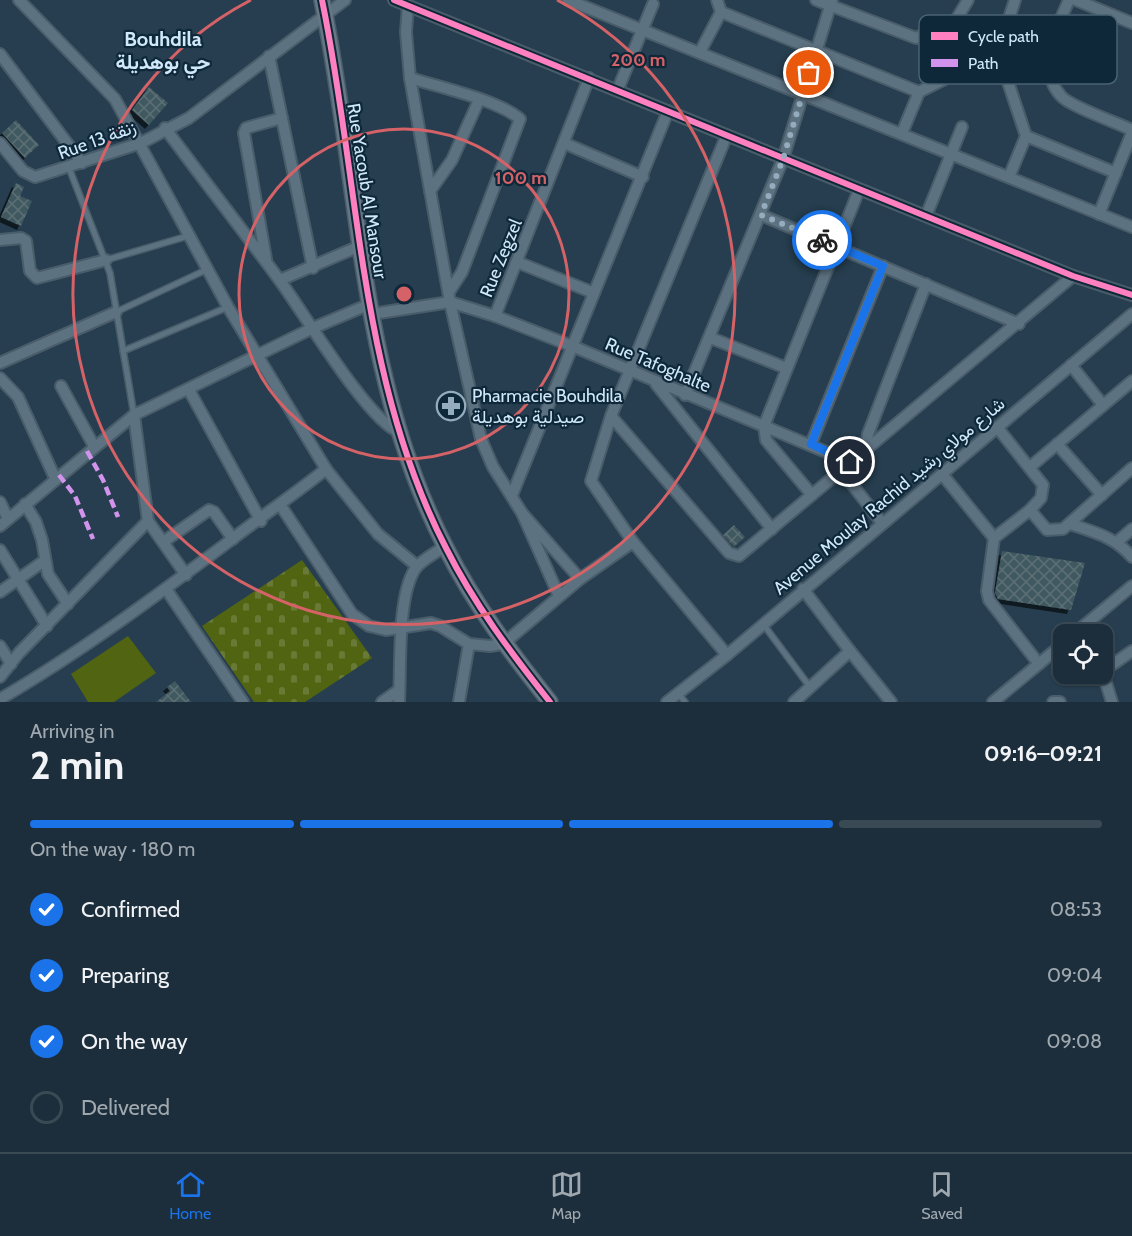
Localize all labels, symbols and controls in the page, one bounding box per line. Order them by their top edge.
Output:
legend [919,15,1117,84]
district label: Bouhdila حي بوهديلة [116,27,210,79]
text: Cycle path [968,27,1039,46]
pin [783,47,834,98]
text: 200 m [611,49,665,71]
text: Path [968,54,999,73]
icon: bag [792,56,825,89]
street label: Rue Yacoub Al Mansour [342,102,392,281]
street label: Rue 13 زنقة [55,116,139,164]
text: 100 m [495,167,547,189]
courier [792,210,852,270]
street label: Rue Zegzel [475,215,527,300]
icon: bike [806,224,839,257]
centre of rings [394,284,414,304]
street label: Rue Tafoghalte [602,333,714,397]
place label: Pharmacie Bouhdila صيدلية بوهديلة [472,385,623,428]
pharmacy icon: Pharmacie Bouhdila صيدلية بوهديلة [435,390,467,422]
street label: Avenue Moulay Rachid شارع مولاي رشيد [769,393,1012,602]
pin [824,436,875,487]
icon: home [833,445,866,478]
map controls [1053,624,1113,684]
button: locate [1053,624,1113,684]
text: Arriving in [30,719,114,743]
text: 09:16–09:21 [984,740,1102,767]
text: 2 min [30,741,124,789]
text: On the way · 180 m [30,837,195,861]
icon: check [30,893,63,926]
text: Confirmed [81,896,180,923]
text: 08:53 [1050,897,1102,921]
icon: check [30,959,63,992]
text: Preparing [81,962,169,989]
text: 09:04 [1047,963,1102,987]
icon: check [30,1025,63,1058]
text: On the way [81,1028,188,1055]
text: 09:08 [1046,1029,1102,1053]
text: Delivered [81,1094,170,1121]
tab: Home [169,1168,211,1223]
tab: Map [550,1168,583,1223]
tab: Saved [921,1168,963,1223]

